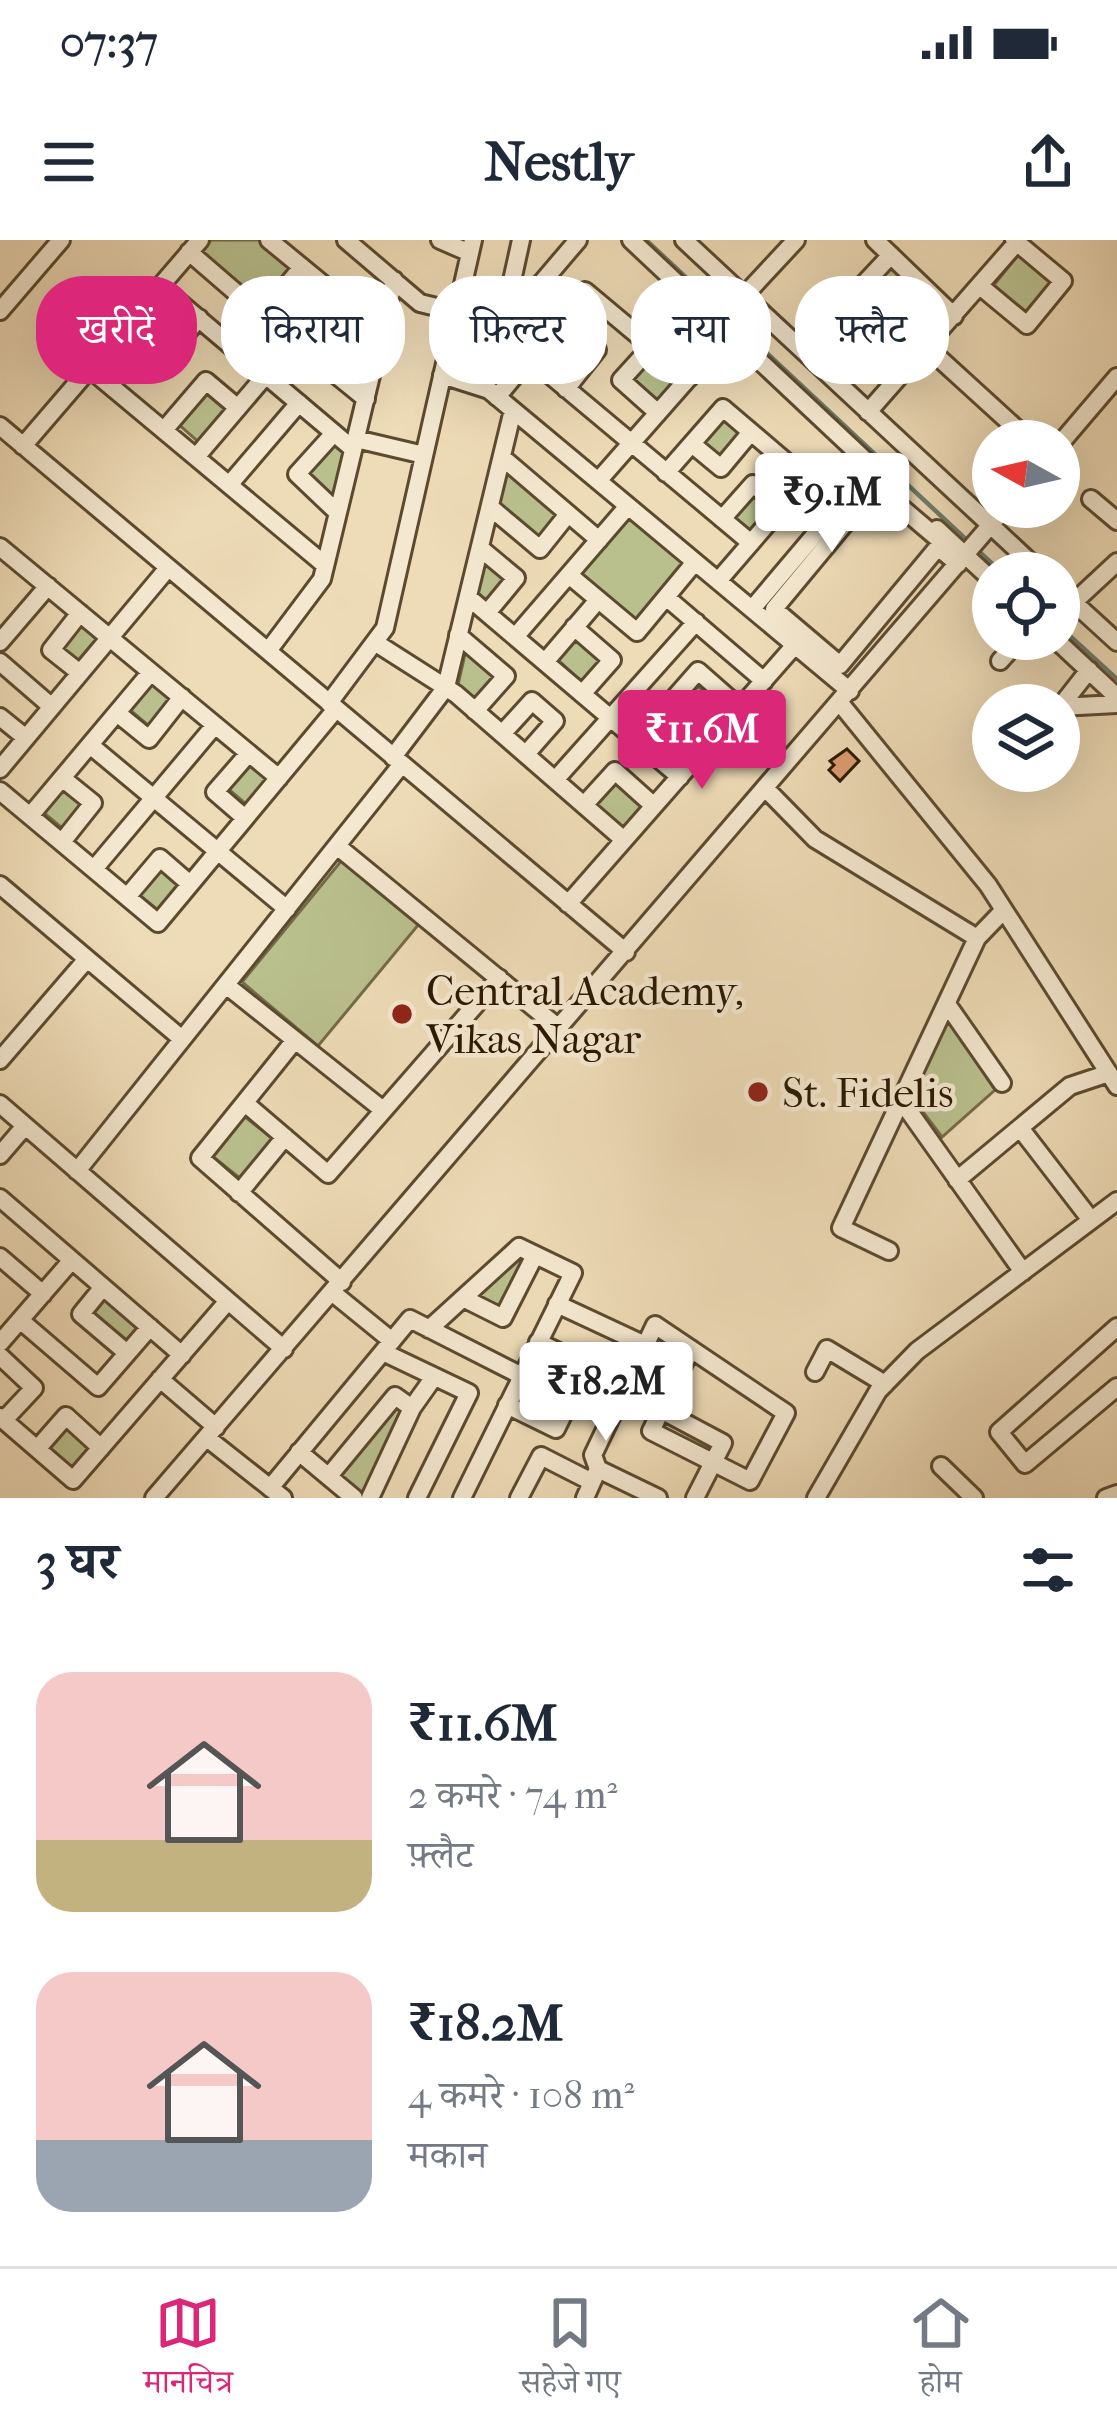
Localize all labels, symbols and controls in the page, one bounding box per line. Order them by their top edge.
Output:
text: 07:37 [60,16,158,69]
icon: menu [36,129,102,195]
icon: share [1015,129,1081,195]
text: Nestly [484,131,633,194]
chip: खरीदें [36,276,197,384]
chip: किराया [221,276,405,384]
chip: फ़िल्टर [429,276,607,384]
chip: नया [631,276,771,384]
chip: फ़्लैट [795,276,949,384]
north arrow [972,420,1080,528]
map controls [972,420,1080,792]
pin: ₹9.1M [748,453,916,555]
text: ₹9.1M [782,469,882,515]
button: locate [972,552,1080,660]
button: layers [972,684,1080,792]
pin: ₹11.6M [604,690,800,792]
text: ₹11.6M [645,706,759,752]
place label: Central Academy, Vikas Nagar [425,967,744,1064]
marker: Central Academy, Vikas Nagar [389,1001,415,1027]
place label: St. Fidelis [782,1069,953,1118]
marker: St. Fidelis [745,1079,771,1105]
pin: ₹18.2M [508,1342,704,1444]
text: ₹18.2M [547,1358,665,1404]
text: 3 घर [36,1531,119,1591]
icon: filters [1015,1537,1081,1603]
text: ₹11.6M [408,1693,557,1753]
icon: home [132,1720,276,1864]
text: 2 कमरे · 74 m² [408,1772,618,1818]
text: फ़्लैट [408,1832,473,1878]
text: ₹18.2M [408,1993,563,2053]
icon: home [132,2020,276,2164]
text: 4 कमरे · 108 m² [408,2072,635,2118]
text: मकान [408,2132,487,2178]
tab: मानचित्र [143,2290,233,2414]
tab: सहेजे गए [520,2290,621,2414]
tab: होम [908,2290,974,2414]

